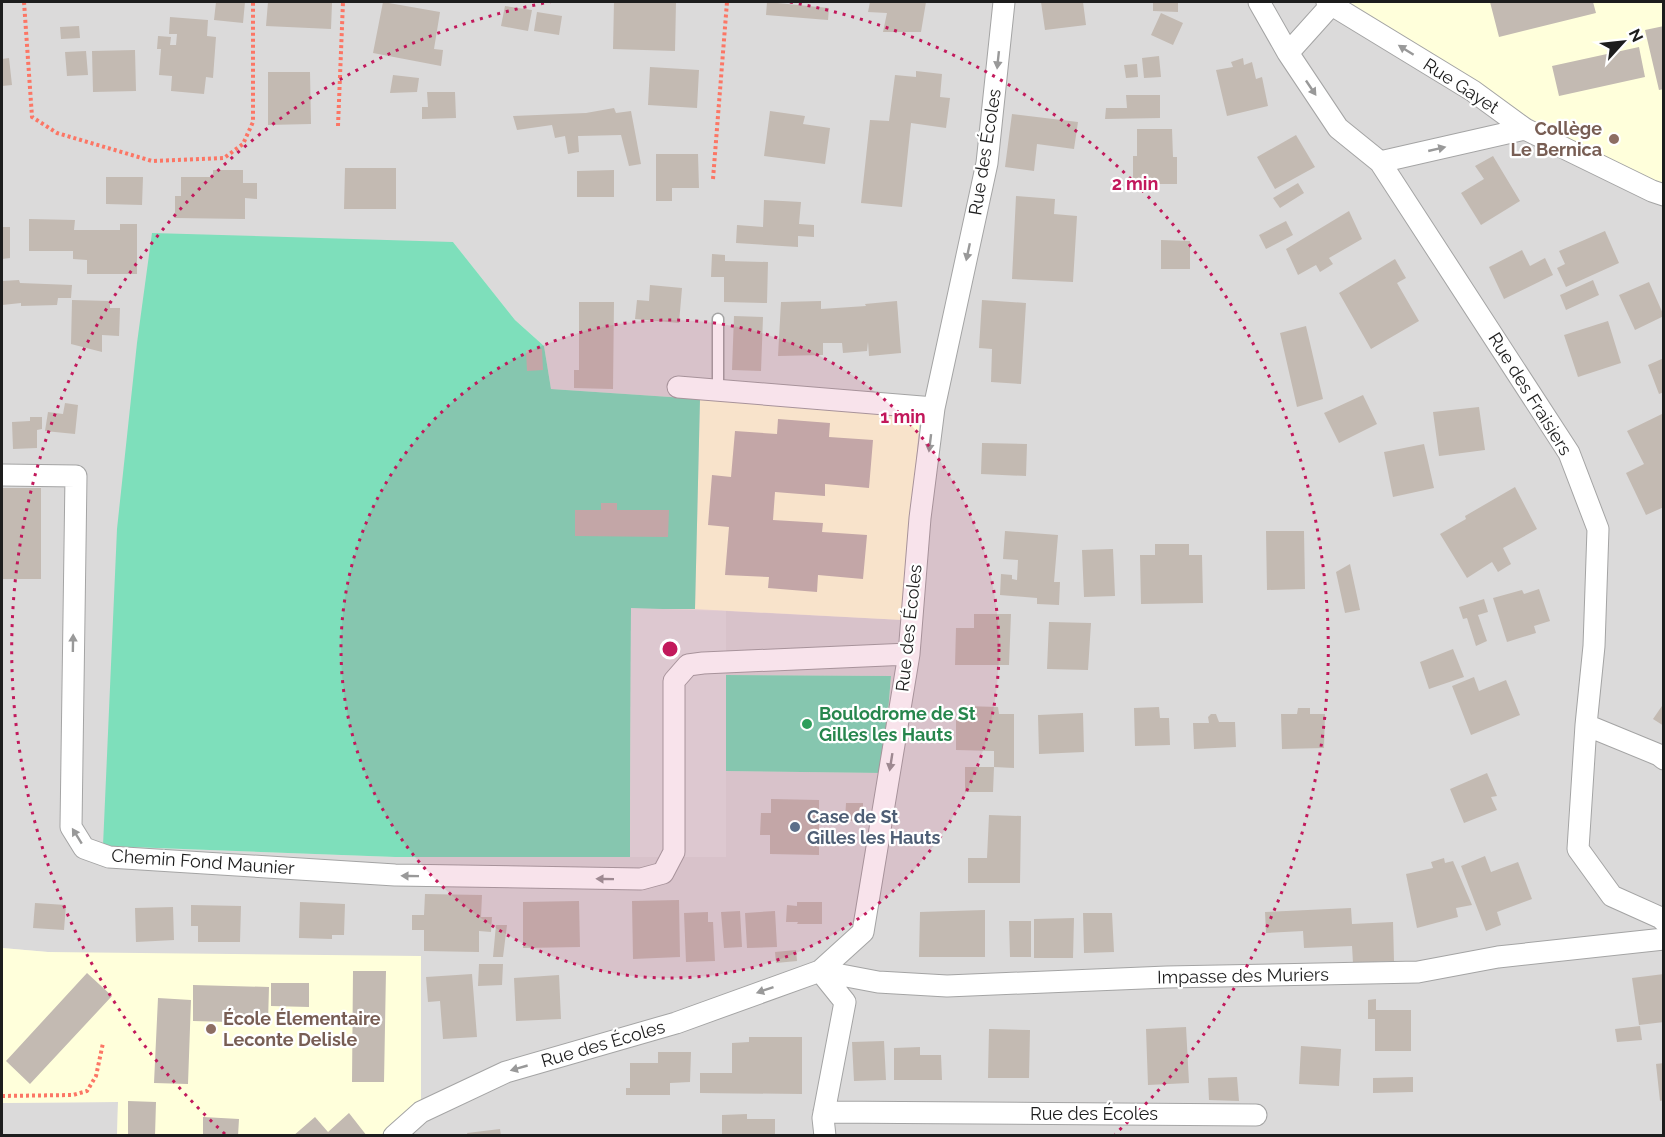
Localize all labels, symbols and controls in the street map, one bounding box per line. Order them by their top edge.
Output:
north arrow [1593,12,1653,72]
text: N [1625,26,1647,45]
one-way arrow [1398,44,1414,55]
one-way arrow [993,50,1003,69]
street label: Rue Gayet [1420,53,1503,118]
one-way arrow [1305,79,1317,95]
street label: Rue des Écoles [963,87,1005,217]
place label: Collège Le Bernica [1511,118,1602,160]
marker: Collège Le Bernica [1607,132,1621,146]
one-way arrow [1428,144,1447,153]
text: 2 min [1112,173,1158,194]
one-way arrow [963,243,972,262]
street label: Rue des Fraisiers [1484,329,1577,459]
text: 1 min [880,406,926,427]
one-way arrow [925,434,934,453]
street label: Rue des Écoles [890,563,926,693]
one-way arrow [69,633,78,652]
centre of rings [660,639,680,659]
place label: Boulodrome de St Gilles les Hauts [819,703,976,745]
marker: Boulodrome de St Gilles les Hauts [800,717,814,731]
one-way arrow [886,752,895,771]
place label: Case de St Gilles les Hauts [807,806,940,848]
marker: Case de St Gilles les Hauts [788,820,802,834]
one-way arrow [71,828,82,844]
street label: Chemin Fond Maunier [111,845,296,878]
one-way arrow [401,871,420,880]
one-way arrow [596,874,615,883]
street label: Impasse des Muriers [1157,963,1329,987]
one-way arrow [756,985,774,995]
place label: École Élementaire Leconte Delisle [223,1008,381,1050]
street label: Rue des Écoles [538,1015,667,1071]
marker: École Élementaire Leconte Delisle [204,1022,218,1036]
one-way arrow [510,1064,528,1073]
street label: Rue des Écoles [1030,1102,1158,1124]

